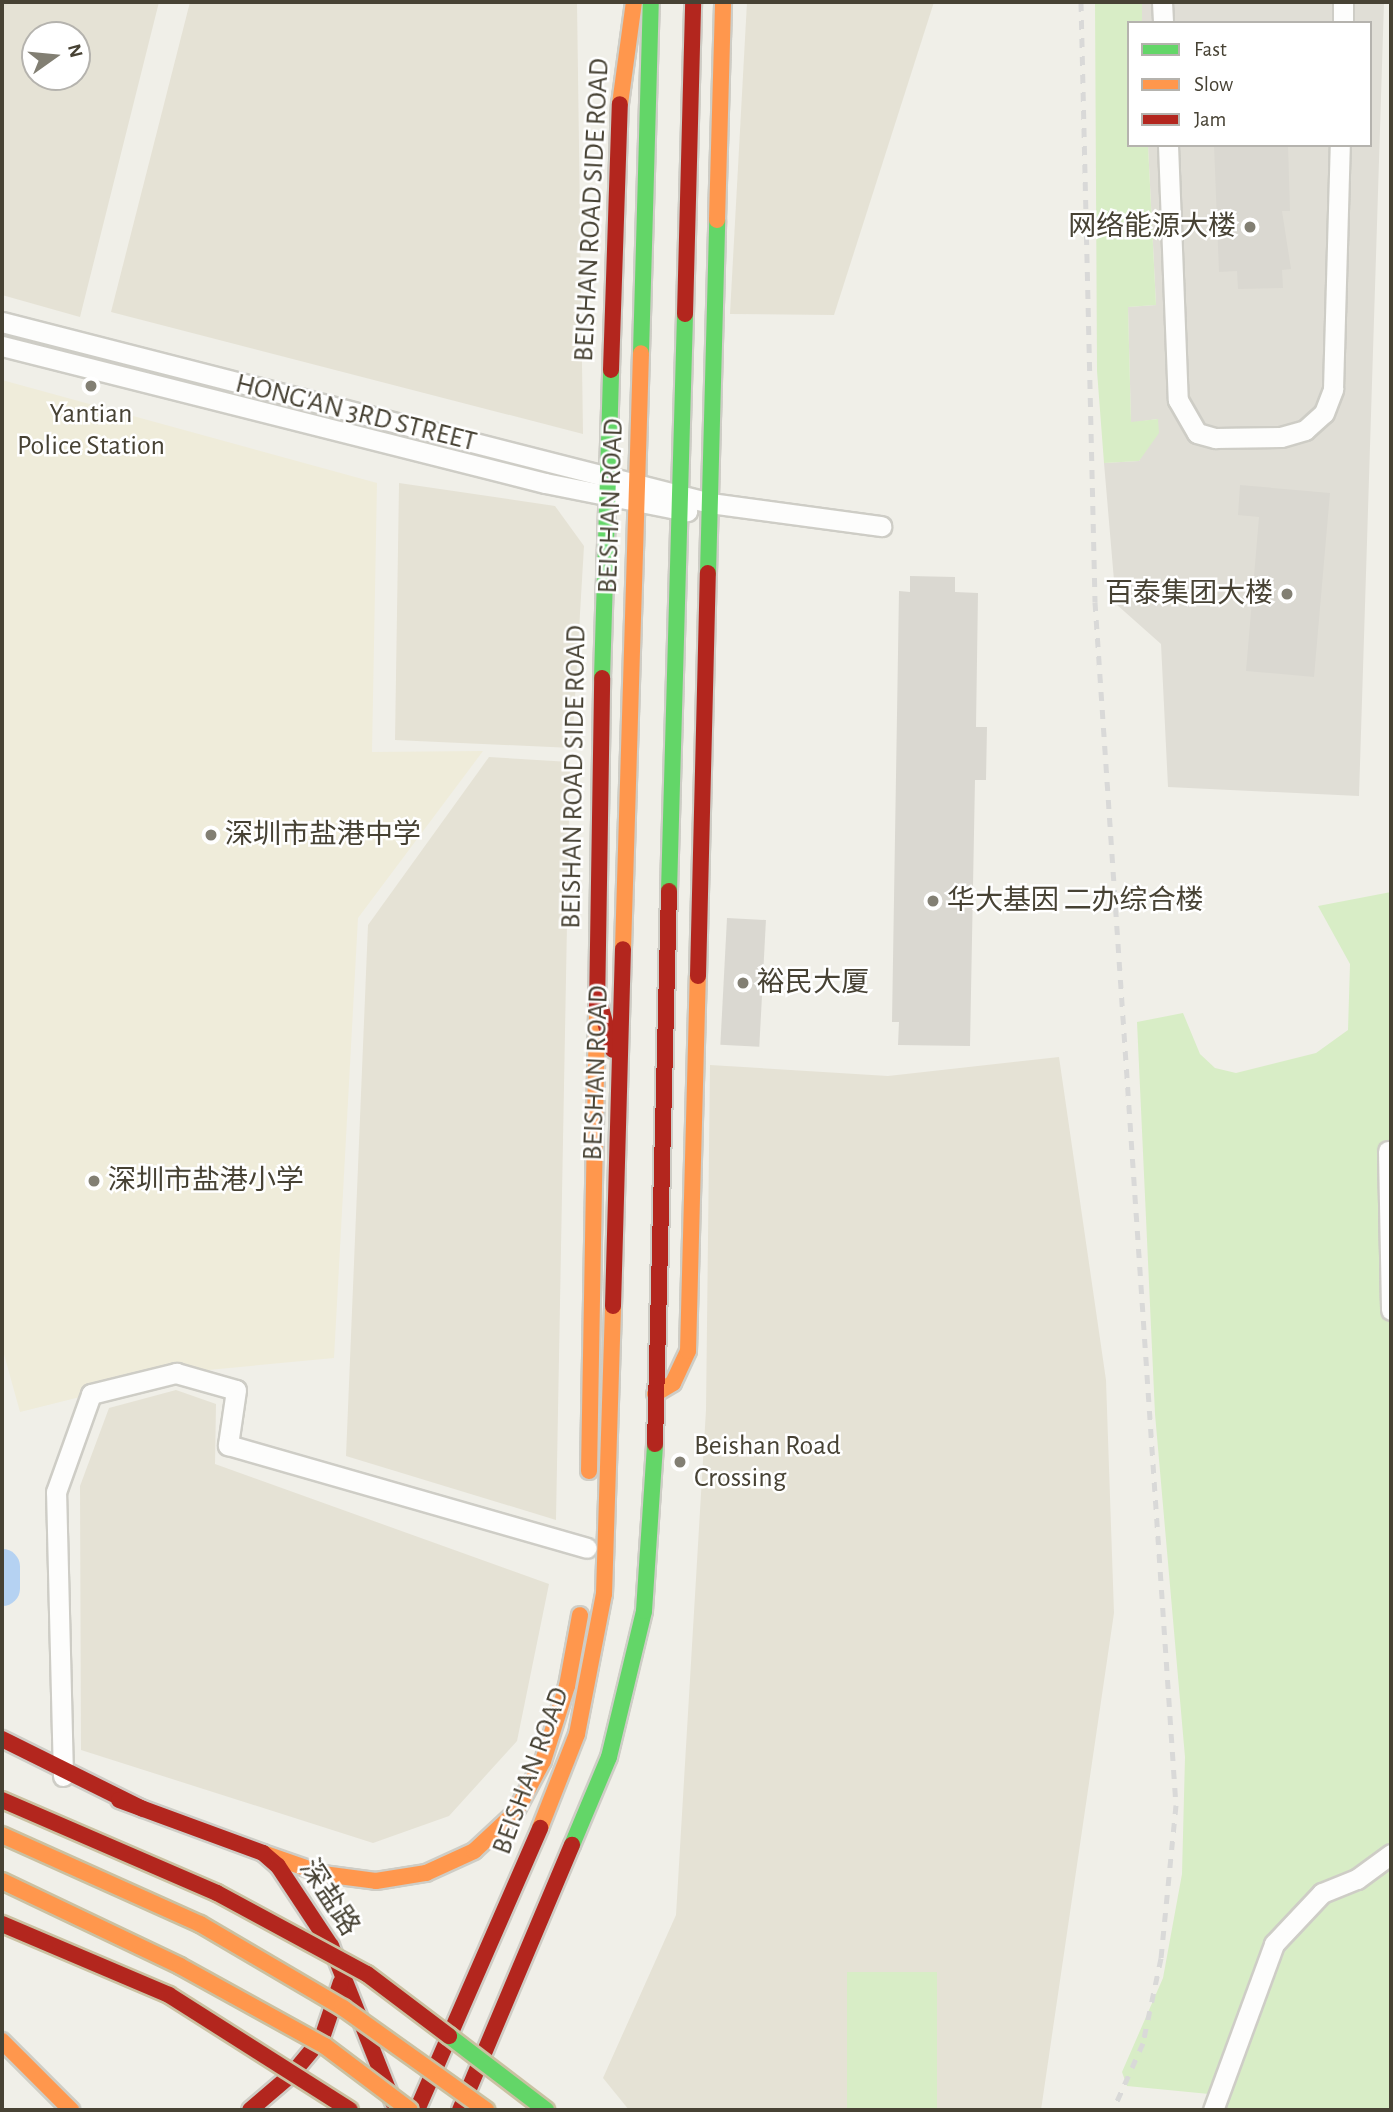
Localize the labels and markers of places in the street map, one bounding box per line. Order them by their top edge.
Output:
place label: 网络能源大楼 [1068,210,1236,244]
marker: 网络能源大楼 [1242,219,1258,235]
marker: Yantian Police Station [83,378,99,394]
place label: Yantian Police Station [17,397,165,463]
place label: 百泰集团大楼 [1105,577,1273,611]
marker: 百泰集团大楼 [1279,586,1295,602]
place label: 深圳市盐港中学 [225,818,421,852]
marker: 深圳市盐港中学 [203,827,219,843]
place label: 华大基因 二办综合楼 [947,884,1204,918]
marker: 华大基因 二办综合楼 [925,893,941,909]
place label: 裕民大厦 [757,966,869,1000]
marker: 裕民大厦 [735,975,751,991]
place label: 深圳市盐港小学 [108,1164,304,1198]
marker: 深圳市盐港小学 [86,1173,102,1189]
place label: Beishan Road Crossing [694,1429,841,1495]
marker: Beishan Road Crossing [672,1454,688,1470]

